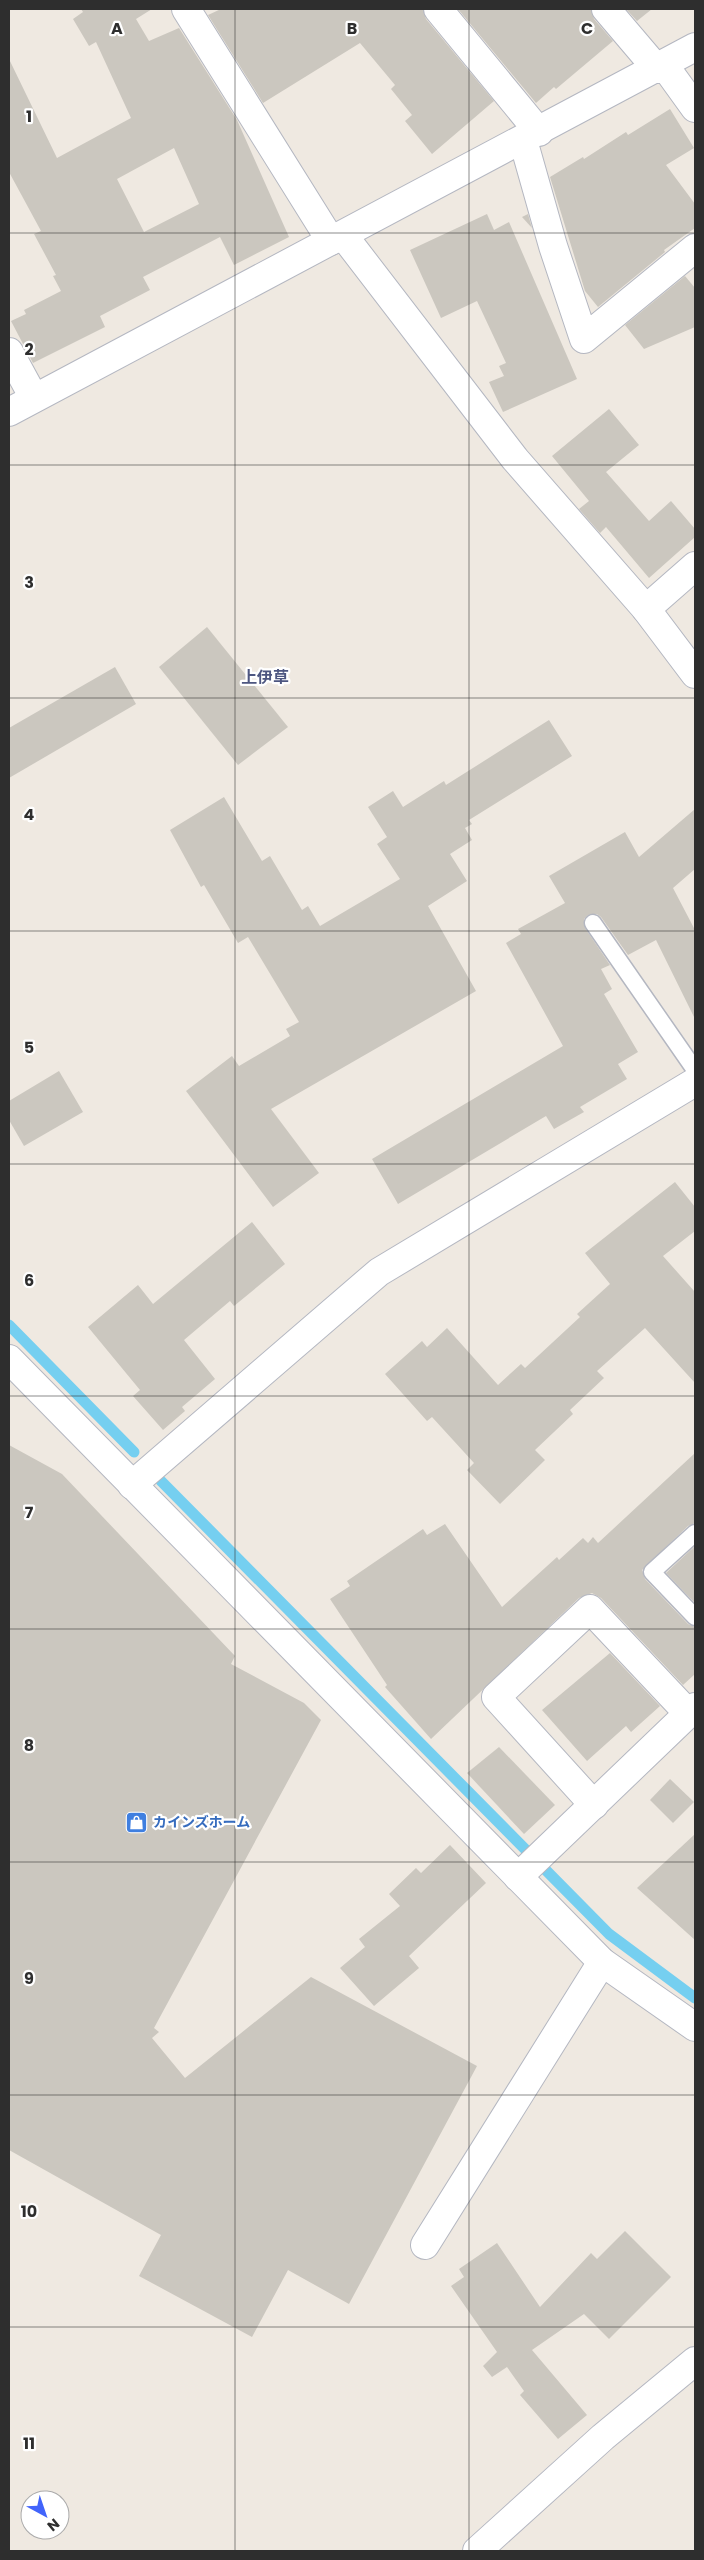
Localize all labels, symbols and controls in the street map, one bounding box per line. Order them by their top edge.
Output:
text: A [111,17,123,40]
text: B [347,17,357,40]
text: C [581,17,593,40]
text: 1 [26,105,32,128]
text: 2 [24,338,34,361]
text: 3 [24,571,34,594]
district label: 上伊草 [241,666,289,689]
text: 4 [24,803,35,826]
text: 5 [24,1036,34,1059]
text: 6 [24,1269,34,1292]
text: 7 [25,1501,34,1524]
text: 8 [24,1734,34,1757]
shop icon: カインズホーム [125,1810,149,1834]
place label: カインズホーム [153,1812,250,1832]
text: 9 [24,1967,34,1990]
text: 10 [21,2200,37,2223]
text: 11 [23,2432,35,2455]
north arrow [20,2490,70,2540]
text: N [43,2514,64,2536]

